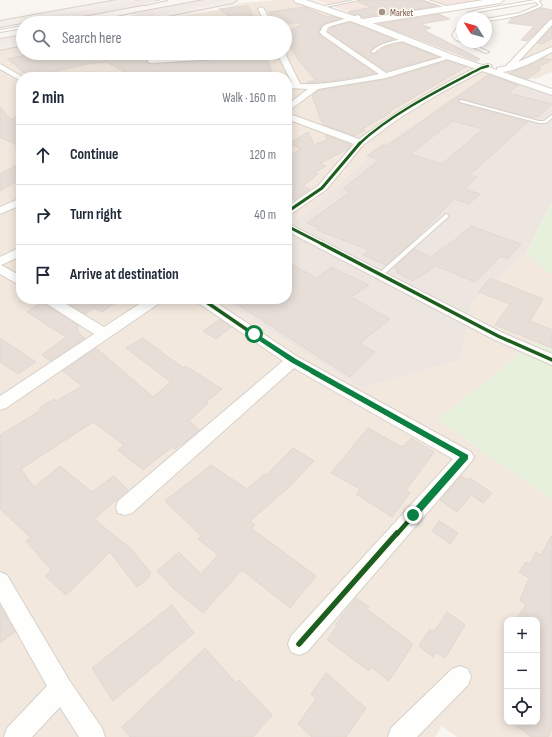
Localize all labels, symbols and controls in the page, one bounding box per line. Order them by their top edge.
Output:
marker: Market [377,7,387,17]
place label: Market [390,7,413,19]
north arrow [456,12,492,48]
search box [16,16,292,60]
icon: search [30,27,52,49]
text: Search here [62,29,122,48]
text: 2 min [32,88,64,108]
text: Walk · 160 m [222,90,276,106]
icon: ahead [32,144,54,166]
text: Continue [70,145,119,164]
text: 120 m [250,147,276,163]
icon: right [32,204,54,226]
text: Turn right [70,205,122,224]
text: 40 m [254,207,276,223]
icon: arrive [32,264,54,286]
text: Arrive at destination [70,265,179,284]
route start [245,325,263,343]
route end [404,506,422,524]
map controls [504,617,540,725]
button: + [504,617,540,653]
button: − [504,653,540,689]
button: locate [504,689,540,725]

